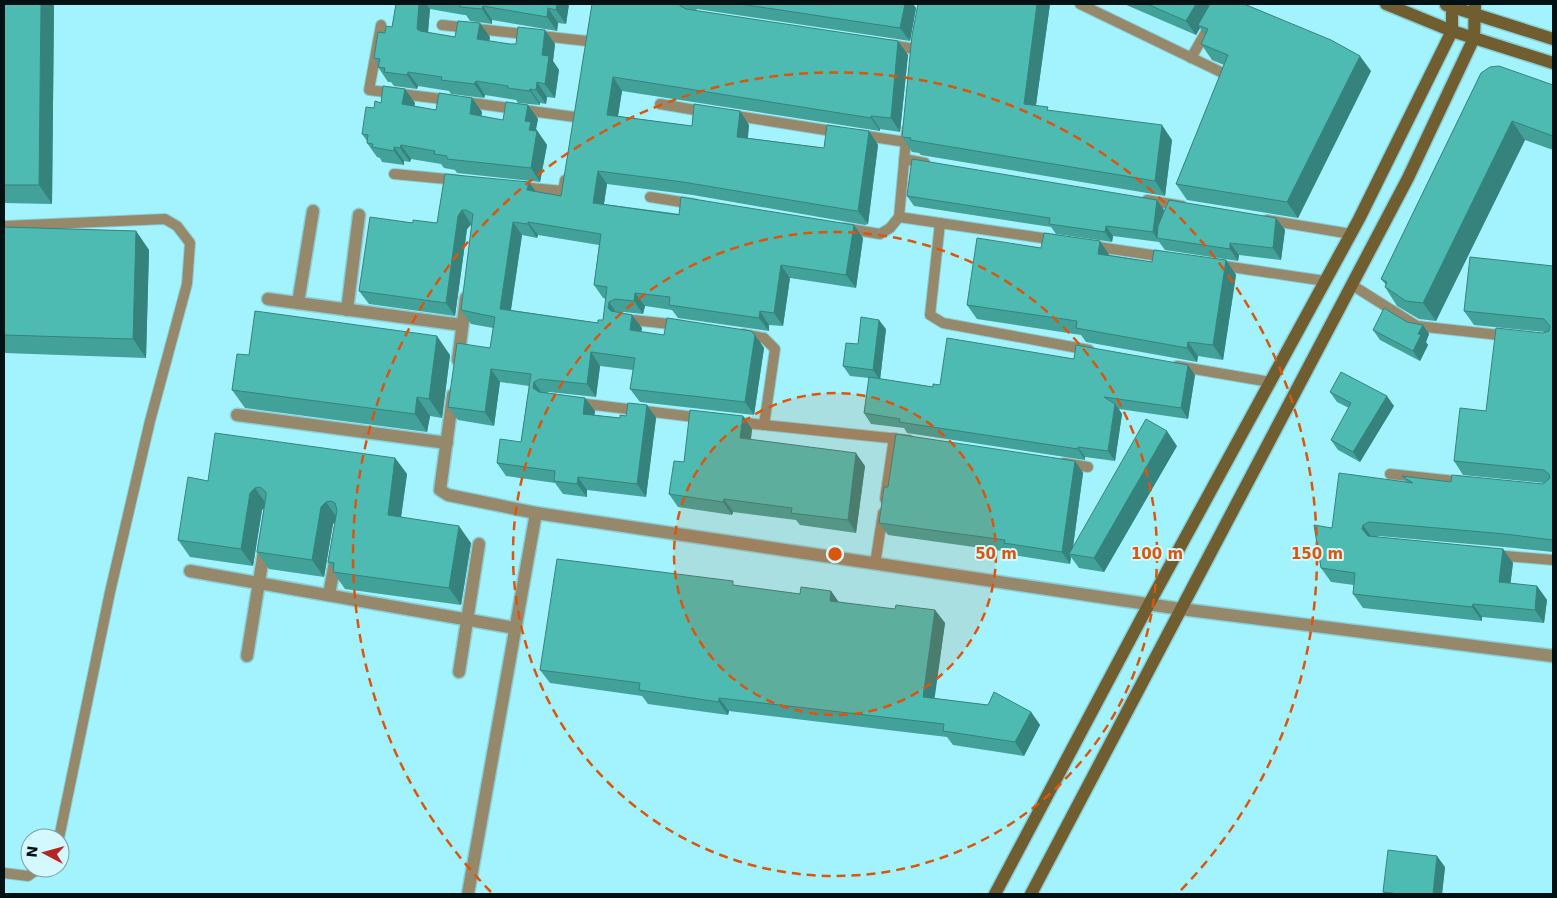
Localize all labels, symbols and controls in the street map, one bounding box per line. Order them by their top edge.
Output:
centre of rings [826,545,844,563]
text: 50 m [975,545,1017,563]
text: 100 m [1131,545,1183,563]
text: 150 m [1291,545,1343,563]
north arrow [20,828,70,878]
text: N [24,845,41,858]

